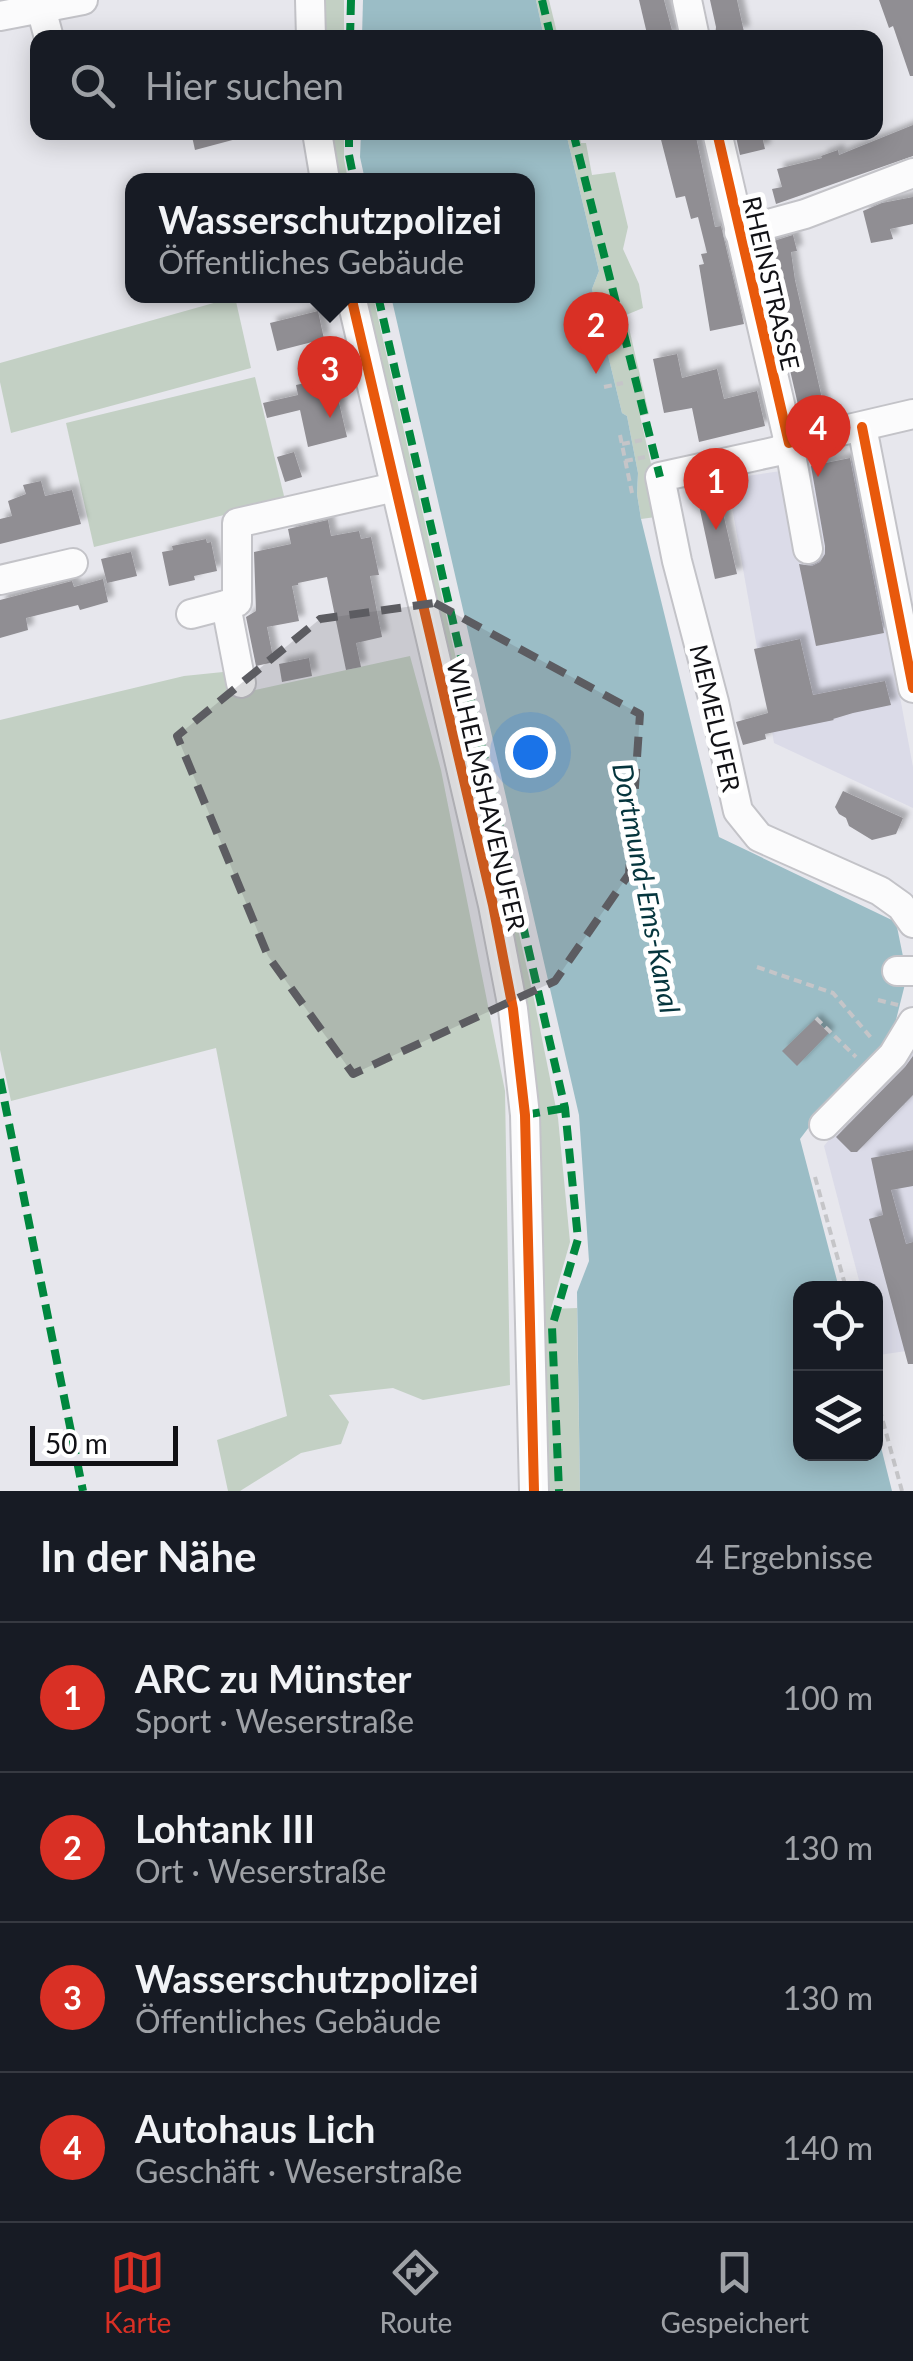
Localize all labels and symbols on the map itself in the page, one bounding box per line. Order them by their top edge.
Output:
street label: RHEINSTRASSE [737,193,807,373]
pin: 2 [564,292,628,374]
pin: 3 [298,336,362,418]
pin: 4 [786,394,850,477]
pin: 1 [684,448,748,530]
street label: MEMELUFER [684,641,748,795]
street label: WILHELMSHAVENUFER [441,657,533,933]
your location [505,727,556,778]
water label: Dortmund-Ems-Kanal [606,760,688,1016]
scale bar [30,1421,178,1466]

